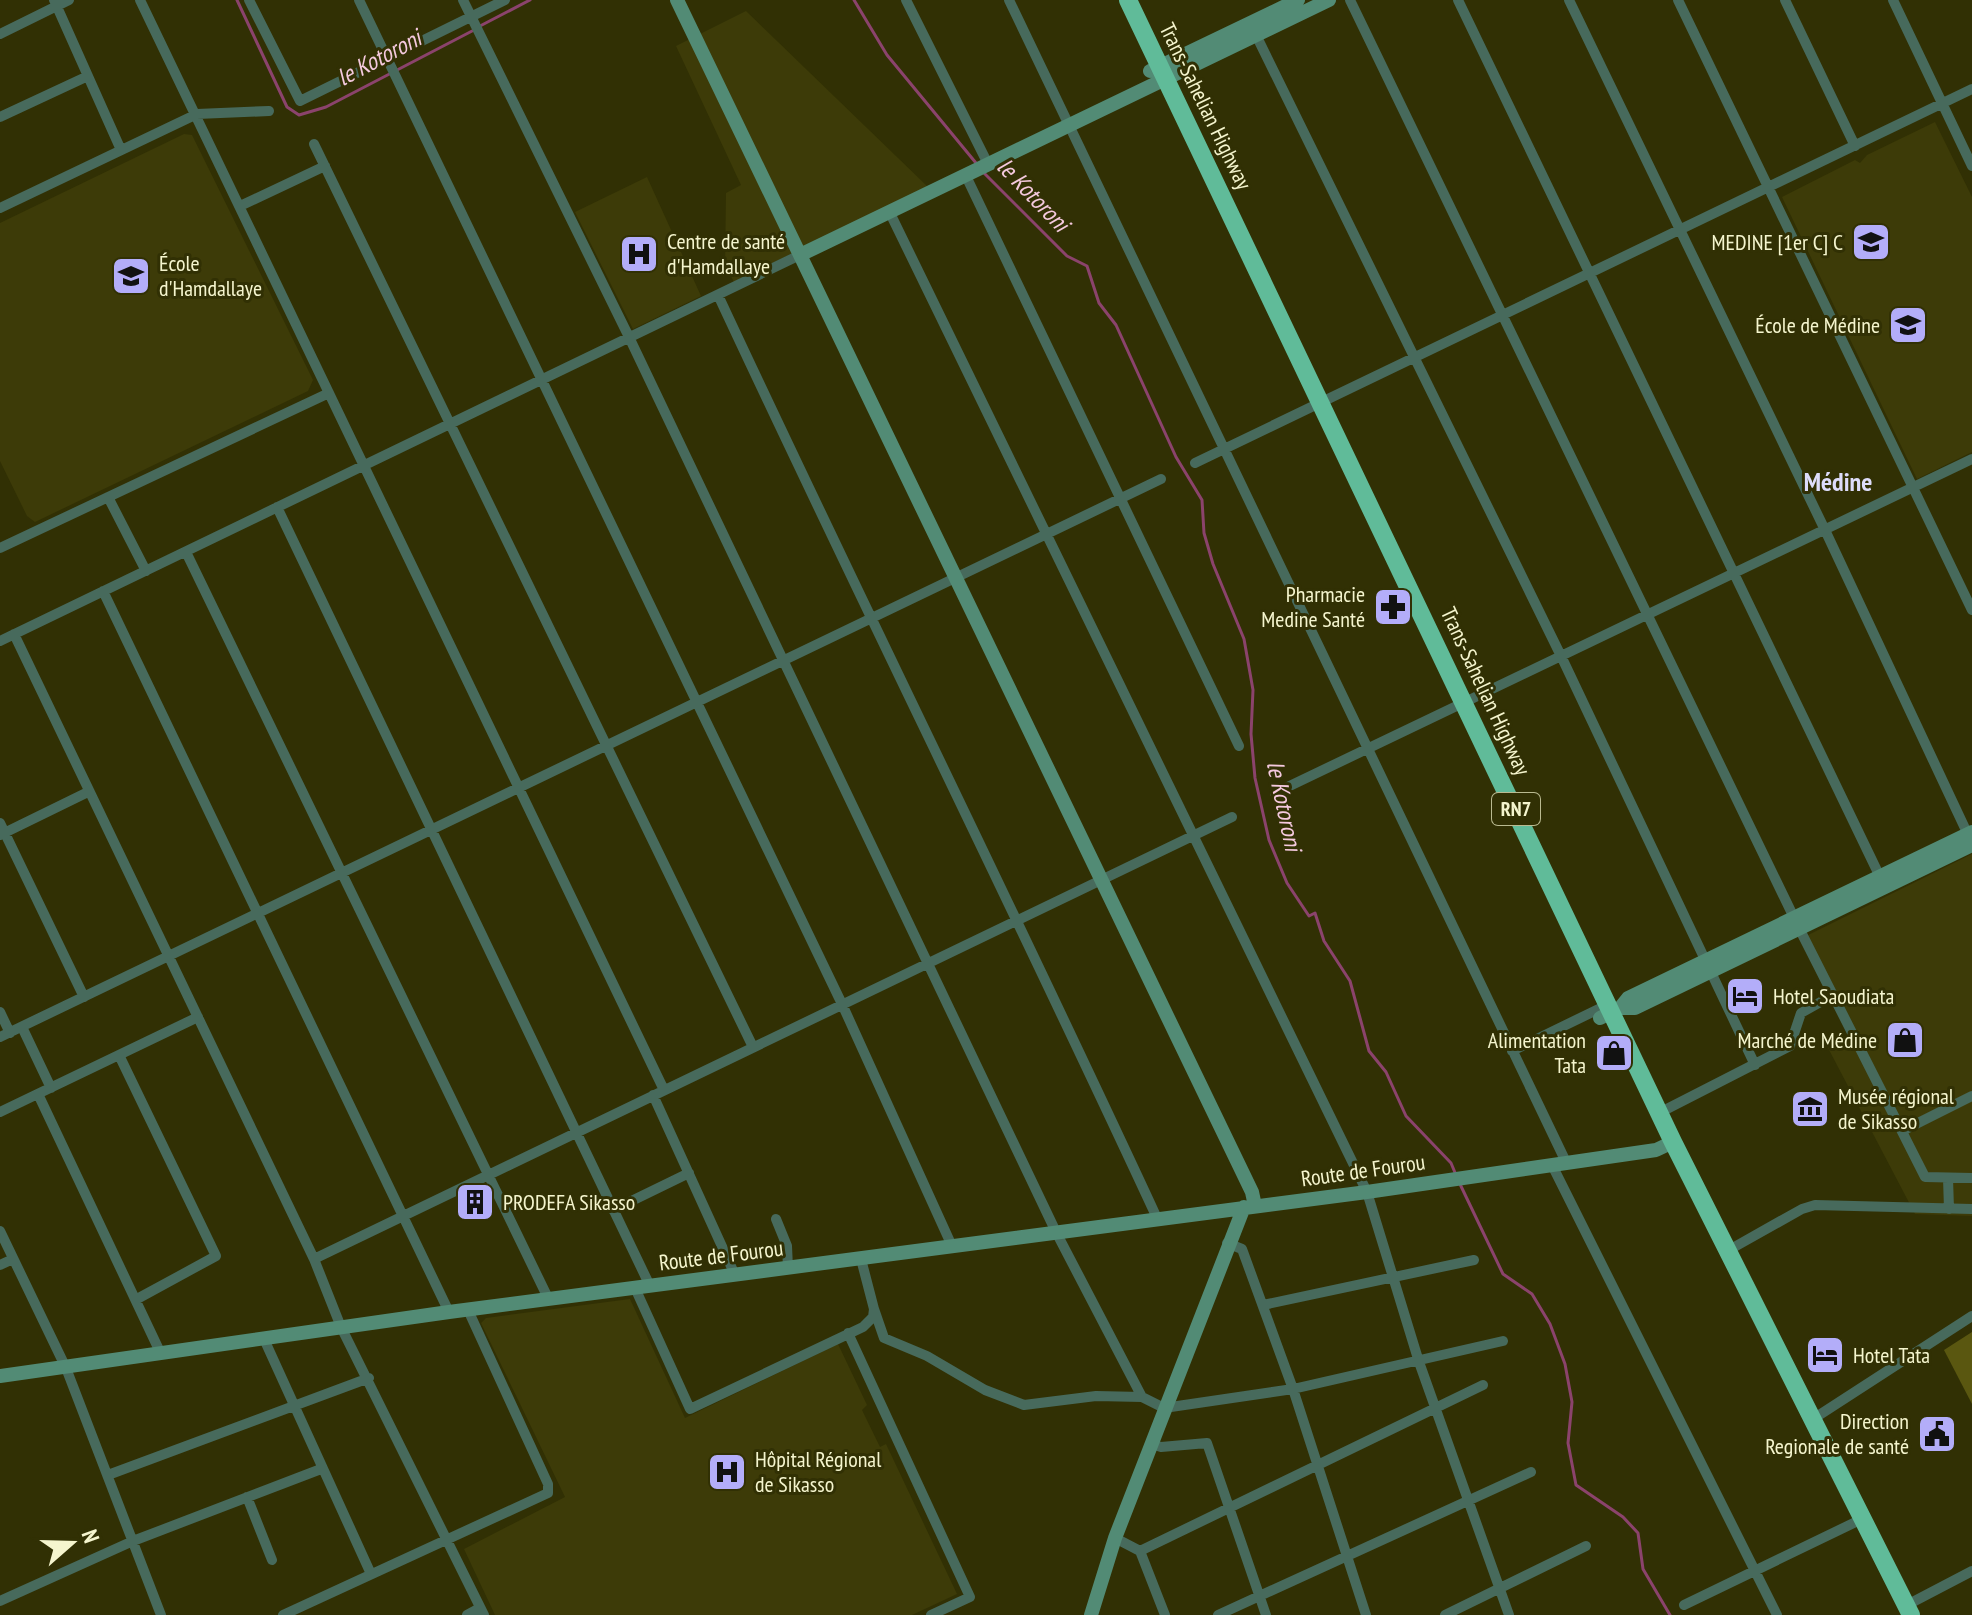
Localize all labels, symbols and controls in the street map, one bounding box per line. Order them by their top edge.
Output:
street label: Trans-Sahelian Highway [1154,18,1259,195]
water label: le Kotoroni [331,21,429,93]
water label: le Kotoroni [990,151,1078,240]
school or university icon: MEDINE [1er C] C [1850,221,1892,263]
place label: Centre de santé d'Hamdallaye [667,227,785,280]
place label: MEDINE [1er C] C [1712,228,1843,256]
hospital icon: Centre de santé d'Hamdallaye [618,233,660,275]
place label: École d'Hamdallaye [159,249,262,302]
school or university icon: École d'Hamdallaye [110,255,152,297]
school or university icon: École de Médine [1887,304,1929,346]
place label: École de Médine [1755,311,1880,339]
district label: Médine [1804,465,1872,498]
place label: Pharmacie Medine Santé [1261,580,1365,633]
pharmacy icon: Pharmacie Medine Santé [1372,586,1414,628]
street label: Trans-Sahelian Highway [1435,603,1537,780]
water label: le Kotoroni [1260,758,1310,857]
road number: RN7 [1492,793,1540,825]
hotel icon: Hotel Saoudiata [1724,975,1766,1017]
place label: Hotel Saoudiata [1773,982,1894,1010]
shop icon: Marché de Médine [1884,1019,1926,1061]
place label: Alimentation Tata [1488,1026,1586,1079]
place label: Marché de Médine [1737,1026,1877,1054]
shop icon: Alimentation Tata [1593,1032,1635,1074]
place label: Musée régional de Sikasso [1838,1082,1955,1135]
museum icon: Musée régional de Sikasso [1789,1088,1831,1130]
street label: Route de Fourou [1299,1147,1427,1193]
building icon: PRODEFA Sikasso [454,1181,496,1223]
place label: PRODEFA Sikasso [503,1188,635,1216]
street label: Route de Fourou [657,1233,785,1277]
hotel icon: Hotel Tata [1804,1334,1846,1376]
place label: Hotel Tata [1853,1341,1930,1369]
place label: Direction Regionale de santé [1765,1407,1909,1460]
public building icon: Direction Regionale de santé [1916,1413,1958,1455]
place label: Hôpital Régional de Sikasso [755,1445,882,1498]
hospital icon: Hôpital Régional de Sikasso [706,1451,748,1493]
north arrow [32,1503,112,1583]
text: N [76,1526,106,1547]

